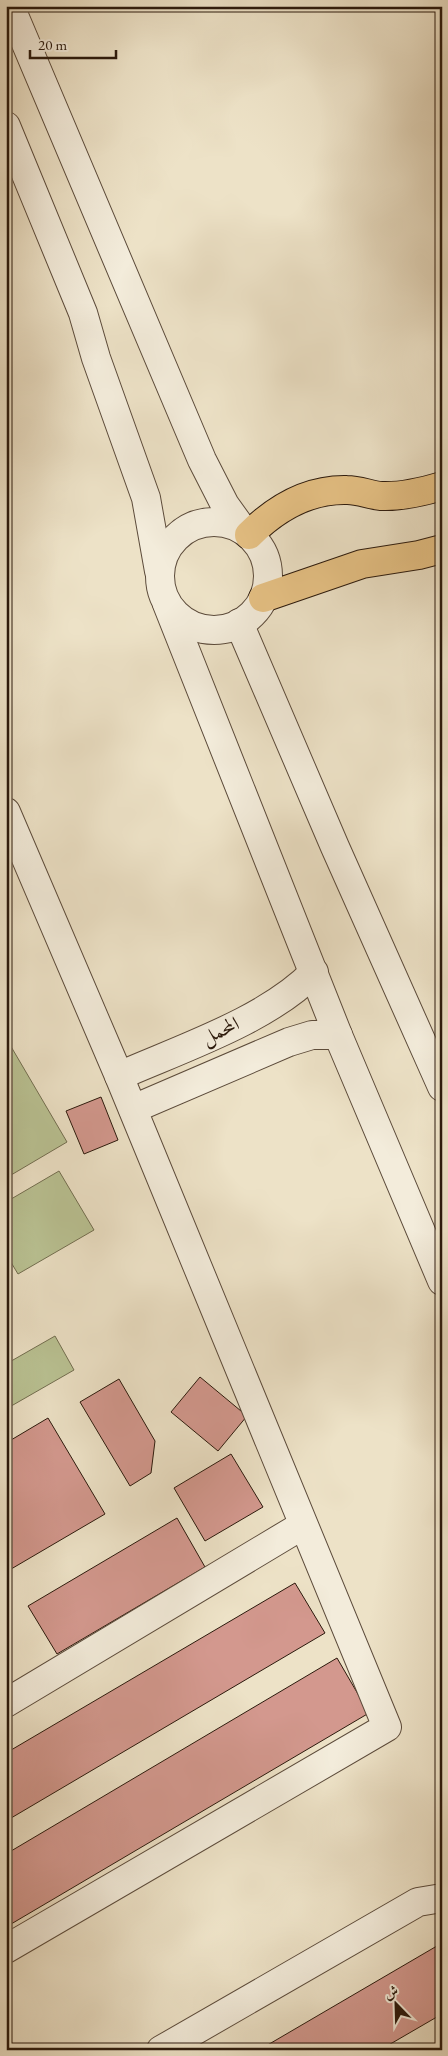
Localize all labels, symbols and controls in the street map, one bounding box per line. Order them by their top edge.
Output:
scale bar [30,28,116,60]
text: 20 m [38,35,67,54]
street label: المحمل [197,1010,244,1052]
north arrow [370,1978,420,2028]
text: ش [381,1981,401,2003]

